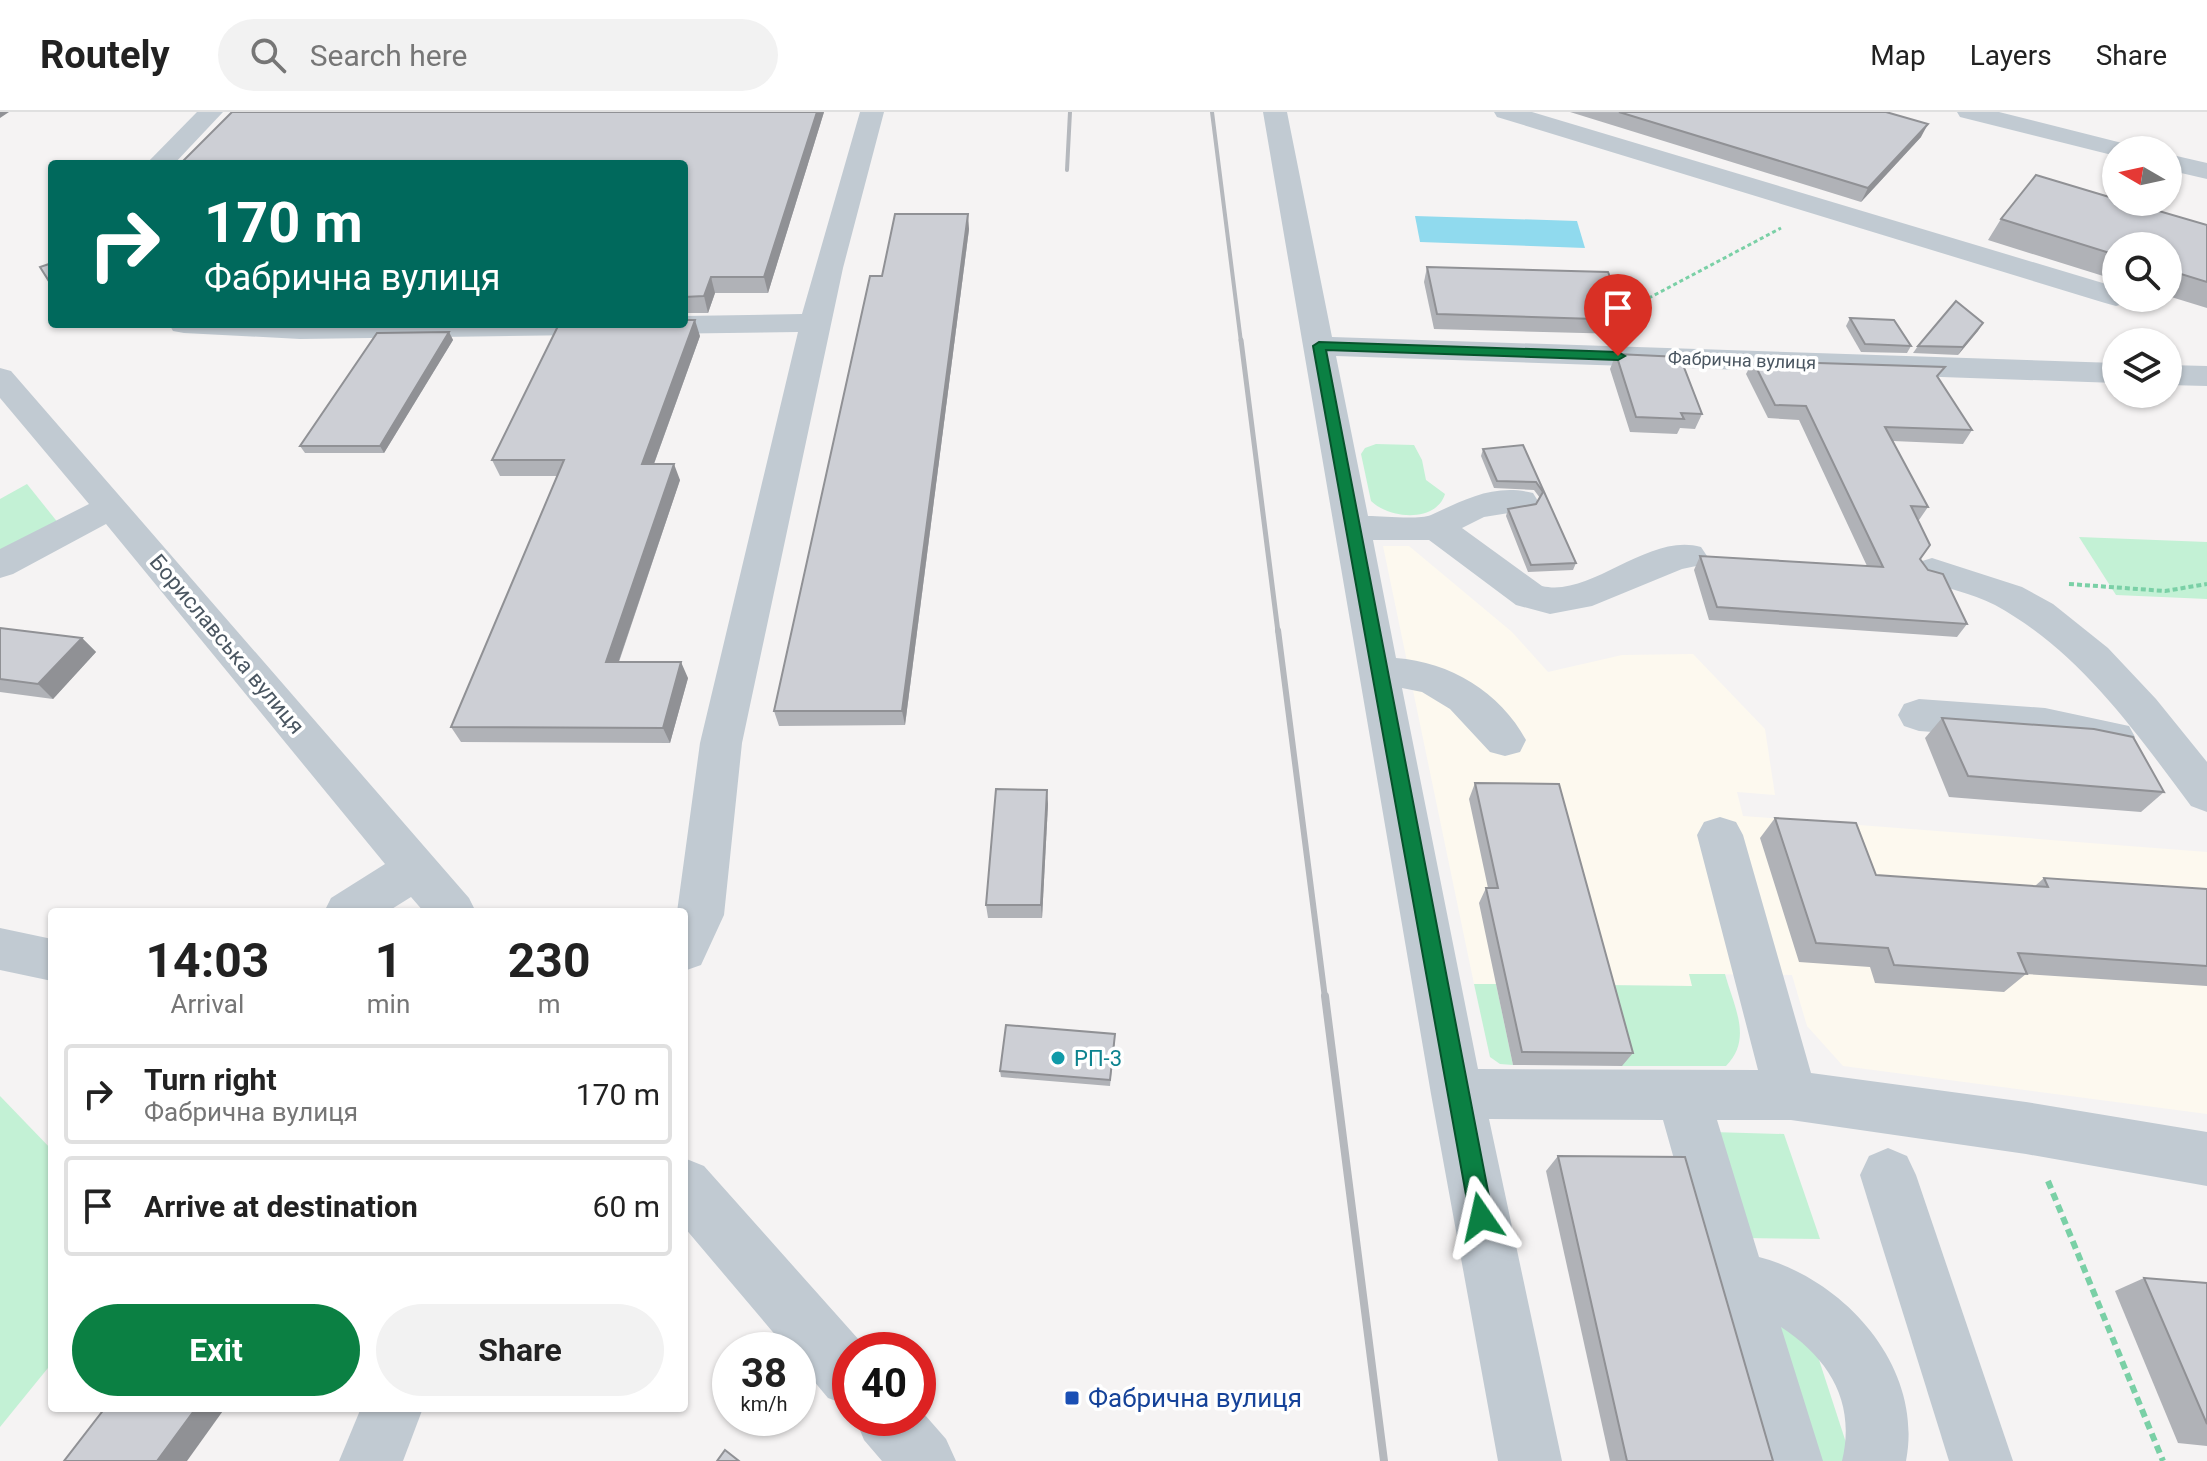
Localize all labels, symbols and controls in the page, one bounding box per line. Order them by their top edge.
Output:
search box [218,19,778,91]
text: Routely [40,33,170,77]
icon: search [246,33,290,77]
text: Search here [310,38,467,73]
text: Map [1870,39,1926,72]
text: Layers [1970,39,2052,72]
text: Share [2096,39,2167,72]
north arrow [2102,136,2182,216]
map controls [2102,136,2182,408]
text: 170 m [204,190,363,256]
icon: right [72,192,176,296]
button: search [2102,232,2182,312]
text: Фабрична вулиця [204,257,500,299]
pin [1584,274,1652,356]
icon: arrive [1596,286,1640,330]
button: layers [2102,328,2182,408]
street label: Фабрична вулиця [1668,347,1816,373]
street label: Бориславська вулиця [145,549,309,739]
text: 14:03 [146,932,269,989]
text: 1 [375,932,402,989]
text: 230 [508,932,590,989]
text: Arrival [171,989,244,1019]
text: min [367,989,410,1019]
text: m [538,989,561,1019]
place label: РП-3 [1074,1046,1122,1071]
marker: РП-3 [1049,1049,1067,1067]
text: Turn right [144,1062,277,1097]
icon: right [76,1072,120,1116]
text: 170 m [576,1077,660,1112]
text: Фабрична вулиця [144,1097,358,1127]
position arrow [1439,1175,1523,1259]
icon: arrive [76,1184,120,1228]
text: Arrive at destination [144,1189,418,1224]
text: 60 m [593,1189,660,1224]
button: Exit [72,1304,360,1396]
button: Share [376,1304,664,1396]
speed limit sign: 40 [832,1332,936,1436]
text: 38 [741,1350,787,1397]
place label: Фабрична вулиця [1088,1383,1302,1413]
marker: Фабрична вулиця [1063,1389,1081,1407]
text: km/h [741,1392,787,1416]

